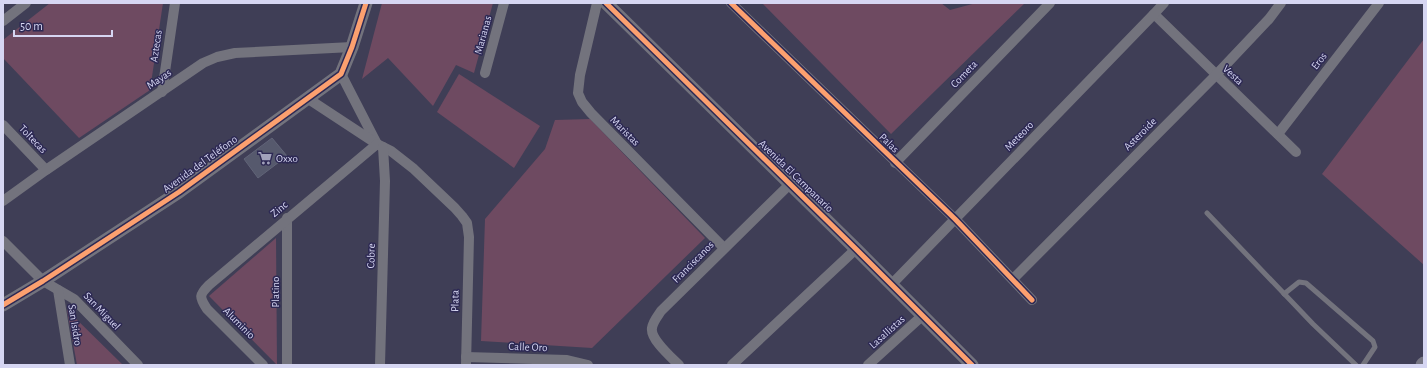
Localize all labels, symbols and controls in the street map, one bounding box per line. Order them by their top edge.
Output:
scale bar [14,12,112,38]
street label: Marianas [473,14,493,56]
text: 50 m [20,20,43,32]
street label: Aztecas [148,29,164,63]
street label: Eros [1309,50,1329,72]
street label: Cometa [948,58,980,90]
street label: Vesta [1221,63,1245,87]
street label: Mayas [145,67,173,91]
street label: Maristas [608,114,642,148]
street label: Asteroide [1122,116,1158,152]
street label: Meteoro [1002,119,1036,153]
street label: Toltecas [17,123,49,155]
street label: Palas [877,131,901,155]
street label: Avenida del Teléfono [161,133,239,195]
street label: Avenida El Campanario [757,138,835,214]
supermarket icon: Oxxo [257,150,273,166]
place label: Oxxo [276,153,298,164]
street label: Zinc [268,198,290,219]
street label: Franciscanos [670,239,716,285]
street label: Cobre [365,243,377,269]
street label: Platino [270,277,281,307]
street label: San Miguel [82,290,122,332]
street label: Plata [449,290,461,312]
street label: San Isidro [66,304,84,346]
street label: Aluminio [221,305,257,341]
street label: Lasallistas [867,313,907,351]
street label: Calle Oro [508,341,548,353]

